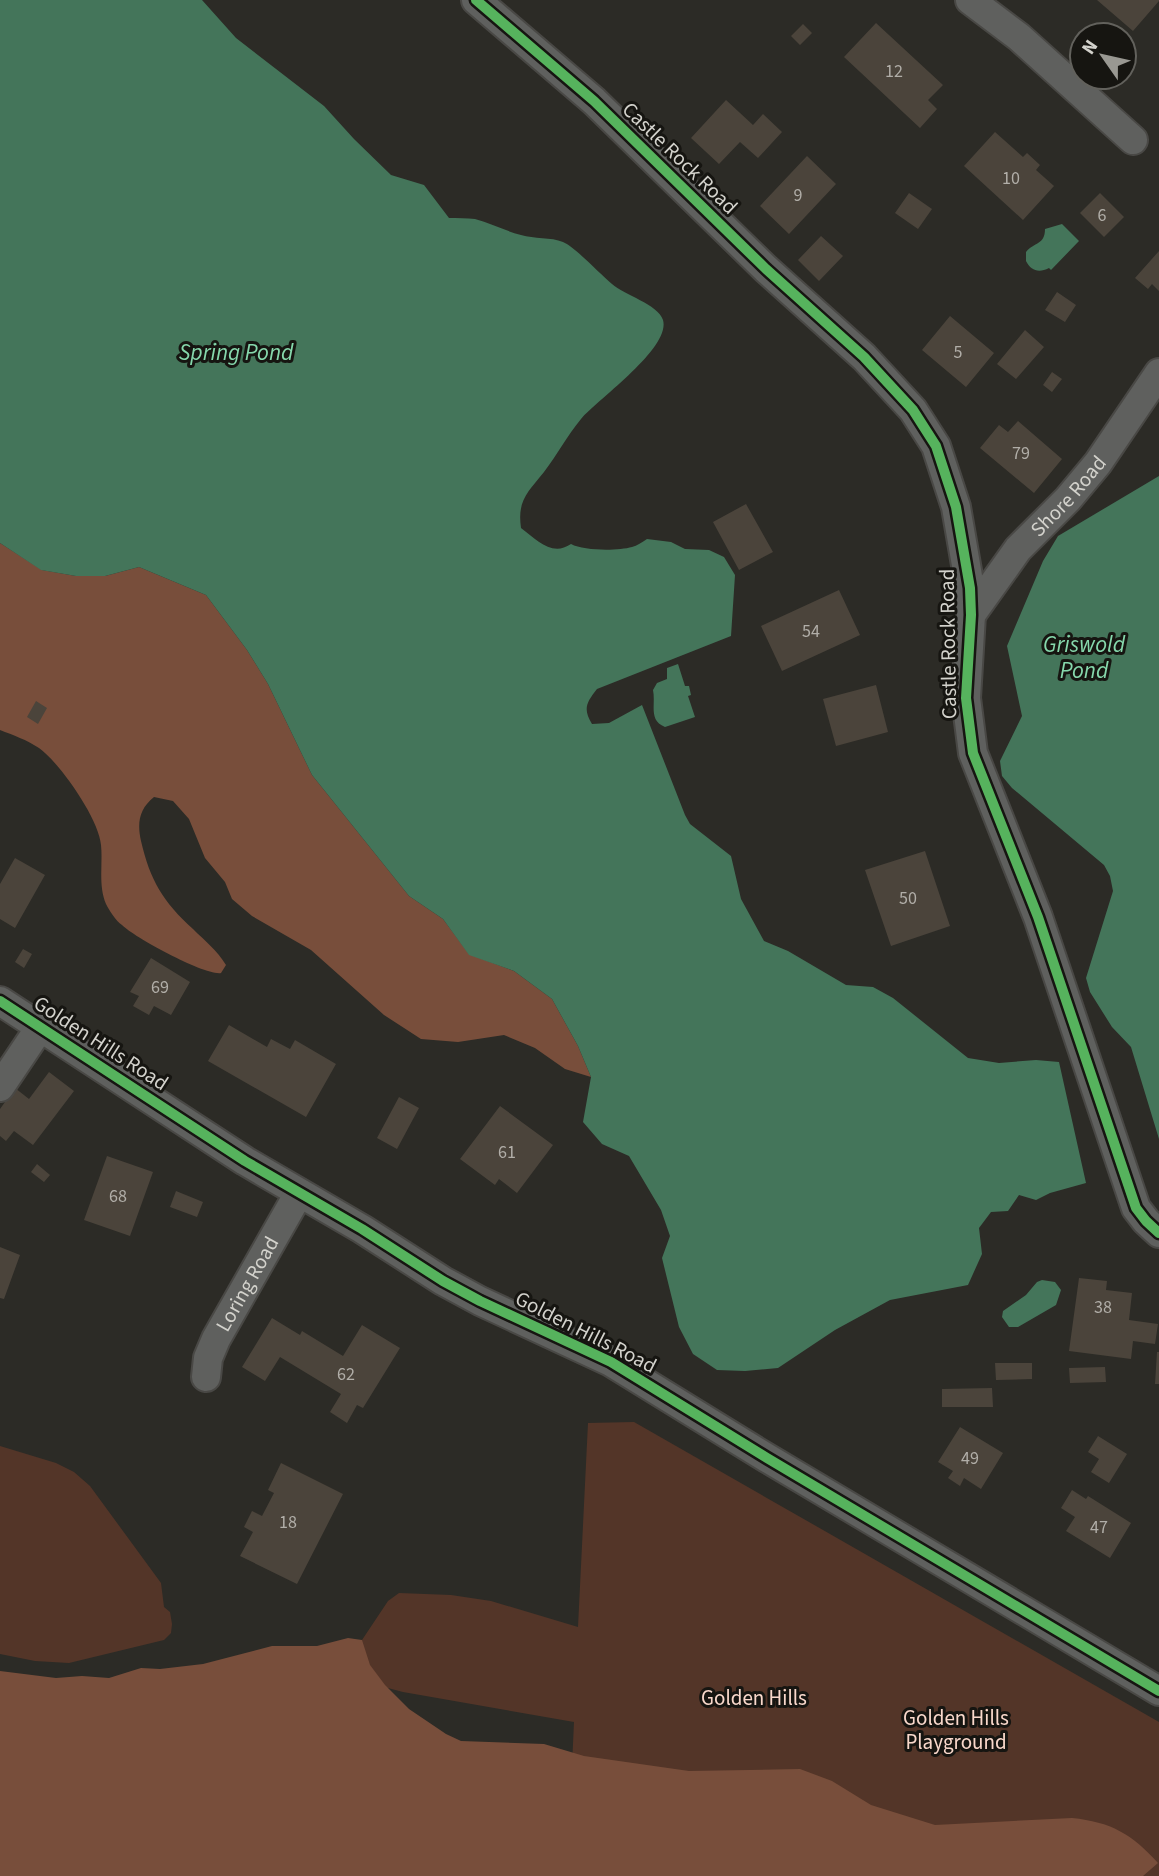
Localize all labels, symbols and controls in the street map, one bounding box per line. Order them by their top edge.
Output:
north arrow [1068,21,1138,91]
text: N [1075,35,1105,60]
house number: 12 [885,59,903,84]
street label: Castle Rock Road [615,95,745,221]
house number: 10 [1002,166,1020,191]
house number: 9 [794,183,803,208]
house number: 6 [1098,203,1107,228]
water label: Spring Pond [179,336,294,369]
house number: 5 [954,340,963,365]
house number: 79 [1012,441,1030,466]
street label: Shore Road [1023,449,1113,544]
street label: Castle Rock Road [932,569,964,719]
house number: 54 [802,619,820,644]
water label: Griswold Pond [1043,628,1126,687]
house number: 50 [899,886,917,911]
house number: 69 [151,975,169,1000]
street label: Golden Hills Road [28,988,174,1098]
house number: 61 [498,1140,516,1165]
house number: 68 [109,1184,127,1209]
street label: Loring Road [208,1231,286,1337]
street label: Golden Hills Road [510,1283,662,1381]
house number: 38 [1094,1295,1112,1320]
house number: 62 [337,1362,355,1387]
house number: 49 [961,1446,979,1471]
house number: 18 [279,1510,297,1535]
house number: 47 [1090,1515,1108,1540]
park label: Golden Hills [701,1683,807,1713]
park label: Golden Hills Playground [903,1703,1009,1757]

